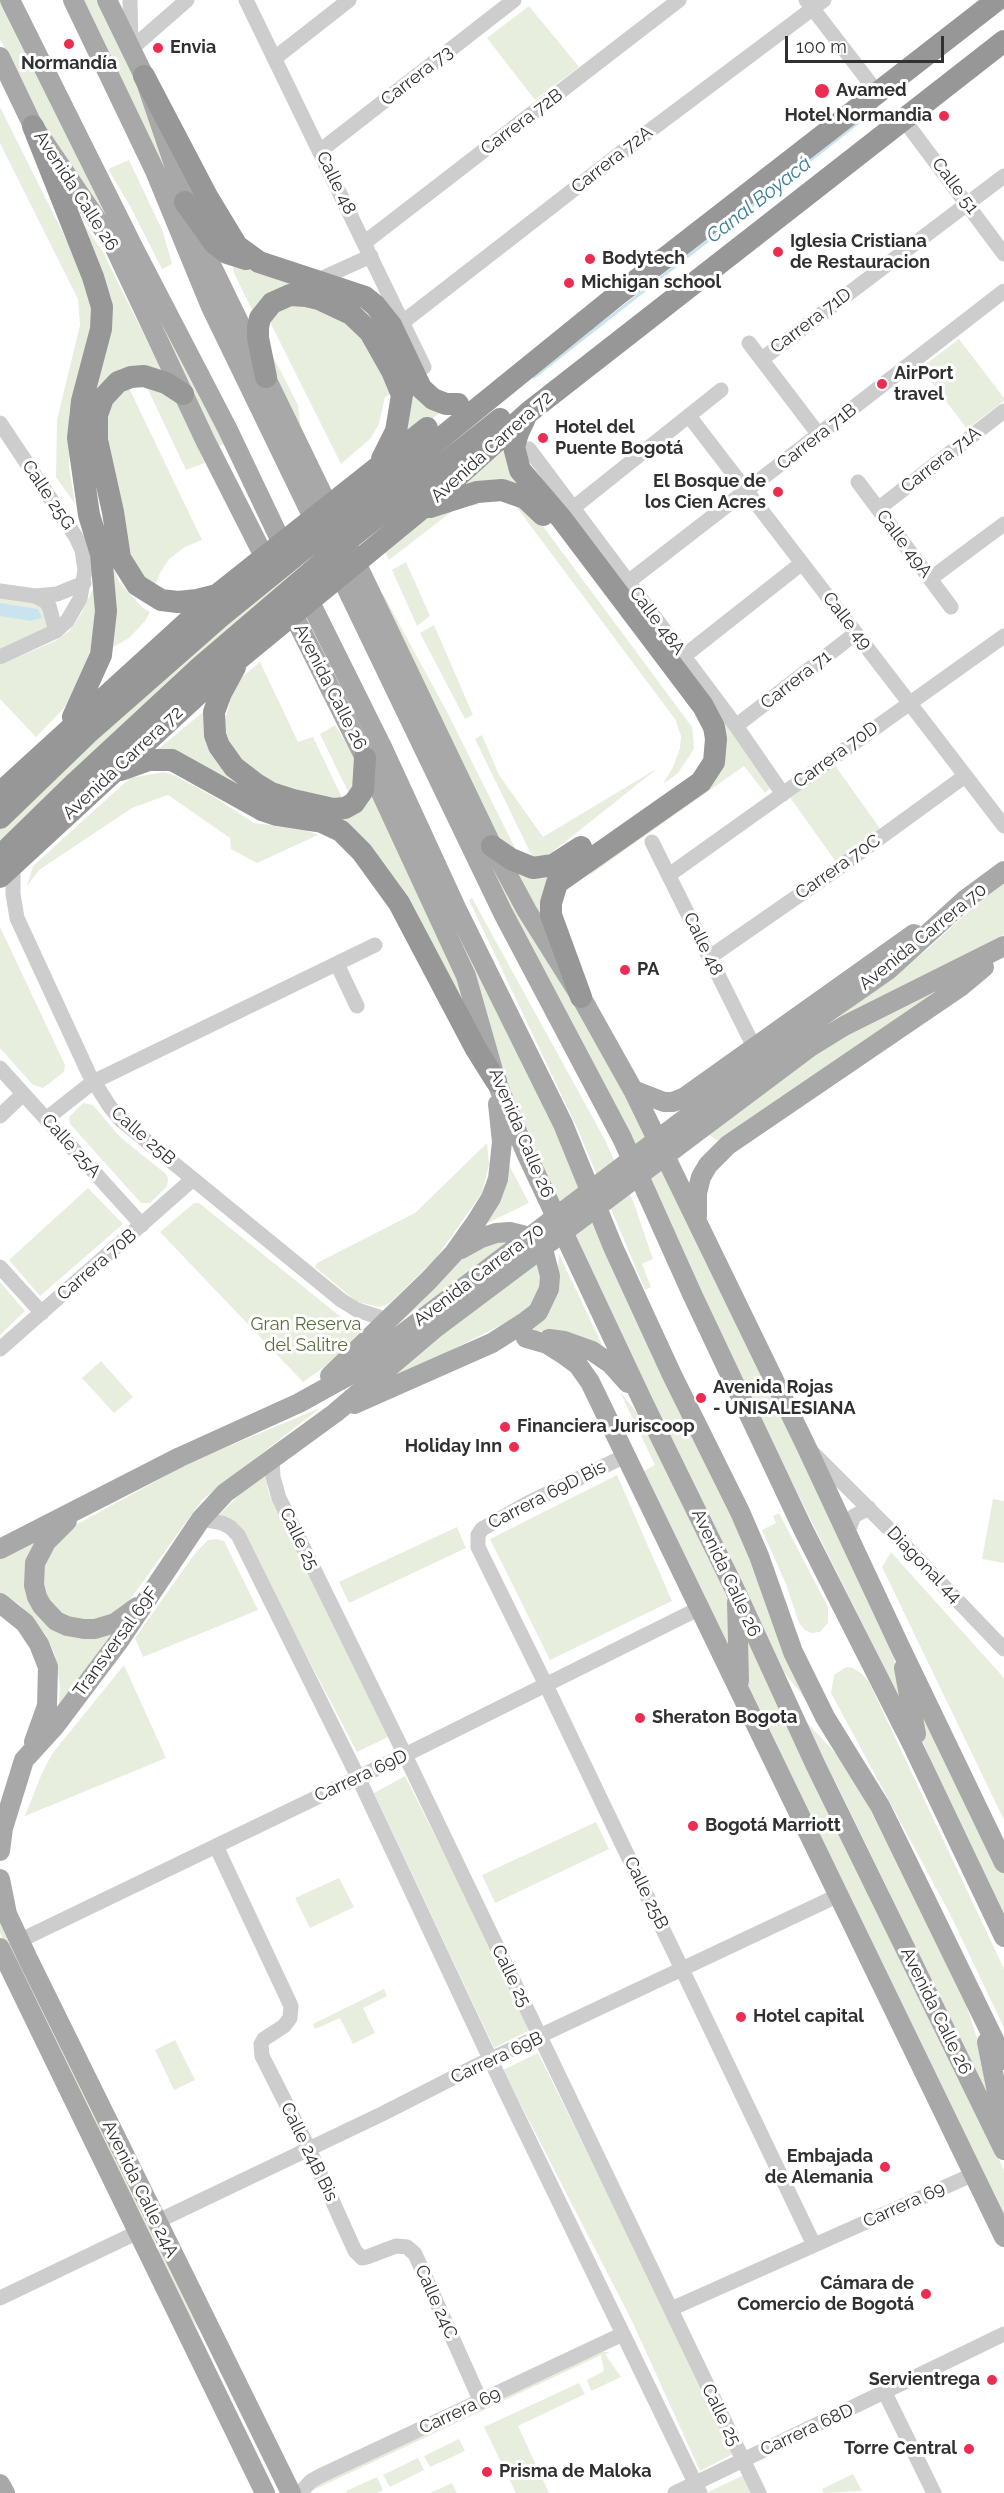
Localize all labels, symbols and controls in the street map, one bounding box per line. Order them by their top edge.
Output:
scale bar [788,24,947,62]
text: 100 m [796,36,847,57]
marker: Normandía [62,37,76,51]
place label: Envia [170,37,216,59]
marker: Envia [151,41,165,55]
street label: Carrera 73 [377,41,457,111]
place label: Normandía [21,53,117,75]
place label: Avamed [836,80,907,102]
marker: Avamed [813,82,831,100]
street label: Carrera 72B [477,84,567,160]
place label: Hotel Normandia [784,105,932,127]
marker: Hotel Normandia [937,109,951,123]
street label: Carrera 72A [567,122,657,198]
street label: Avenida Calle 26 [29,127,123,255]
street label: Calle 48 [311,148,361,218]
water label: Canal Boyacá [702,152,816,248]
street label: Calle 51 [927,154,983,218]
place label: Iglesia Cristiana de Restauracion [790,231,930,274]
marker: Iglesia Cristiana de Restauracion [771,245,785,259]
place label: Bodytech [602,248,685,270]
marker: Bodytech [583,252,597,266]
place label: Michigan school [581,272,721,294]
marker: Michigan school [562,276,576,290]
street label: Carrera 71D [766,284,856,358]
place label: AirPort travel [894,363,953,406]
marker: AirPort travel [875,377,889,391]
street label: Avenida Carrera 72 [427,387,557,507]
street label: Carrera 71B [773,399,861,475]
place label: Hotel del Puente Bogotá [555,417,683,460]
street label: Carrera 71A [897,422,985,498]
marker: Hotel del Puente Bogotá [536,431,550,445]
street label: Calle 25G [17,456,79,534]
place label: El Bosque de los Cien Acres [645,471,766,514]
marker: El Bosque de los Cien Acres [771,485,785,499]
street label: Calle 49A [871,506,937,582]
street label: Calle 48A [624,583,690,659]
street label: Calle 49 [818,588,876,654]
street label: Avenida Calle 26 [289,620,371,754]
street label: Carrera 71 [757,646,835,714]
street label: Avenida Carrera 72 [59,702,187,824]
street label: Carrera 70D [790,717,882,793]
street label: Carrera 70C [791,830,885,904]
street label: Avenida Carrera 70 [855,879,991,995]
street label: Calle 48 [678,909,728,979]
place label: PA [637,959,659,981]
marker: PA [618,963,632,977]
street label: Avenida Calle 26 [484,1065,558,1201]
street label: Calle 25B [106,1102,180,1170]
street label: Calle 25A [37,1110,105,1182]
street label: Avenida Carrera 70 [410,1219,548,1331]
street label: Carrera 70B [53,1225,141,1305]
park label: Gran Reserva del Salitre [251,1314,361,1356]
place label: Avenida Rojas - UNISALESIANA [713,1377,856,1420]
marker: Avenida Rojas - UNISALESIANA [694,1391,708,1405]
place label: Financiera Juriscoop [517,1416,695,1438]
marker: Financiera Juriscoop [498,1420,512,1434]
place label: Holiday Inn [405,1436,502,1458]
marker: Holiday Inn [507,1440,521,1454]
street label: Carrera 69D Bis [485,1456,609,1534]
street label: Calle 25 [275,1504,323,1574]
street label: Avenida Calle 26 [687,1506,765,1640]
street label: Diagonal 44 [882,1522,966,1608]
street label: Transversal 69F [69,1583,163,1701]
place label: Sheraton Bogota [652,1707,797,1729]
marker: Sheraton Bogota [633,1711,647,1725]
street label: Carrera 69D [311,1745,411,1807]
place label: Bogotá Marriott [705,1815,841,1837]
marker: Bogotá Marriott [686,1819,700,1833]
street label: Calle 25B [619,1853,673,1933]
street label: Calle 25 [487,1941,535,2011]
street label: Avenida Calle 26 [896,1944,976,2078]
place label: Hotel capital [753,2006,864,2028]
marker: Hotel capital [734,2010,748,2024]
street label: Carrera 69B [448,2027,546,2089]
street label: Calle 24B Bis [276,2099,342,2205]
street label: Avenida Calle 24A [97,2117,183,2261]
place label: Embajada de Alemania [765,2146,873,2188]
marker: Embajada de Alemania [878,2160,892,2174]
street label: Carrera 69 [860,2177,948,2233]
street label: Calle 24C [410,2262,462,2342]
place label: Cámara de Comercio de Bogotá [737,2273,914,2316]
marker: Cámara de Comercio de Bogotá [919,2287,933,2301]
place label: Servientrega [869,2369,980,2391]
marker: Servientrega [985,2373,999,2387]
street label: Calle 25 [697,2380,745,2450]
street label: Carrera 69 [416,2383,504,2439]
street label: Carrera 68D [757,2399,857,2461]
place label: Torre Central [844,2438,957,2460]
marker: Torre Central [962,2442,976,2456]
place label: Prisma de Maloka [499,2461,651,2483]
marker: Prisma de Maloka [480,2465,494,2479]

